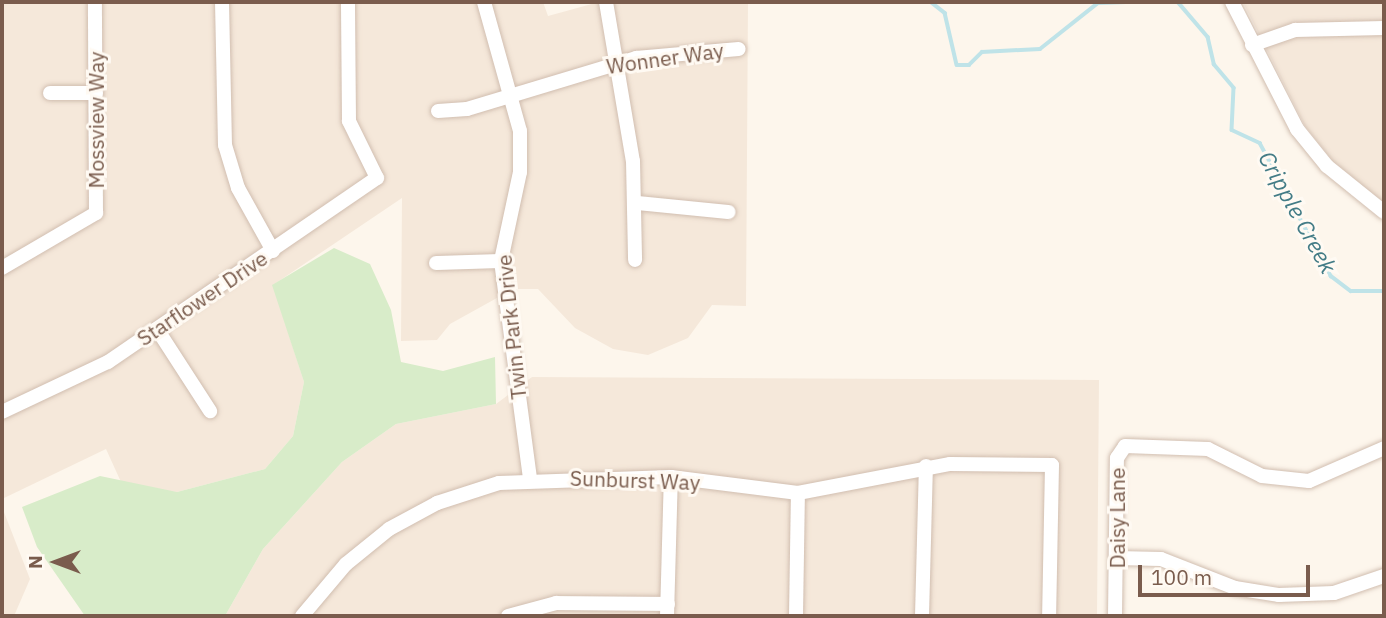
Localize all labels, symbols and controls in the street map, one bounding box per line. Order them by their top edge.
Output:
street label: Wonner Way [605,37,725,79]
street label: Mossview Way [83,51,109,189]
water label: Cripple Creek [1253,146,1343,278]
street label: Starflower Drive [132,245,272,351]
street label: Twin Park Drive [491,253,531,401]
street label: Sunburst Way [569,465,701,495]
street label: Daisy Lane [1104,467,1130,569]
north arrow [21,527,91,597]
scale bar [1141,552,1312,596]
text: N [23,555,47,569]
text: 100 m [1151,563,1212,591]

